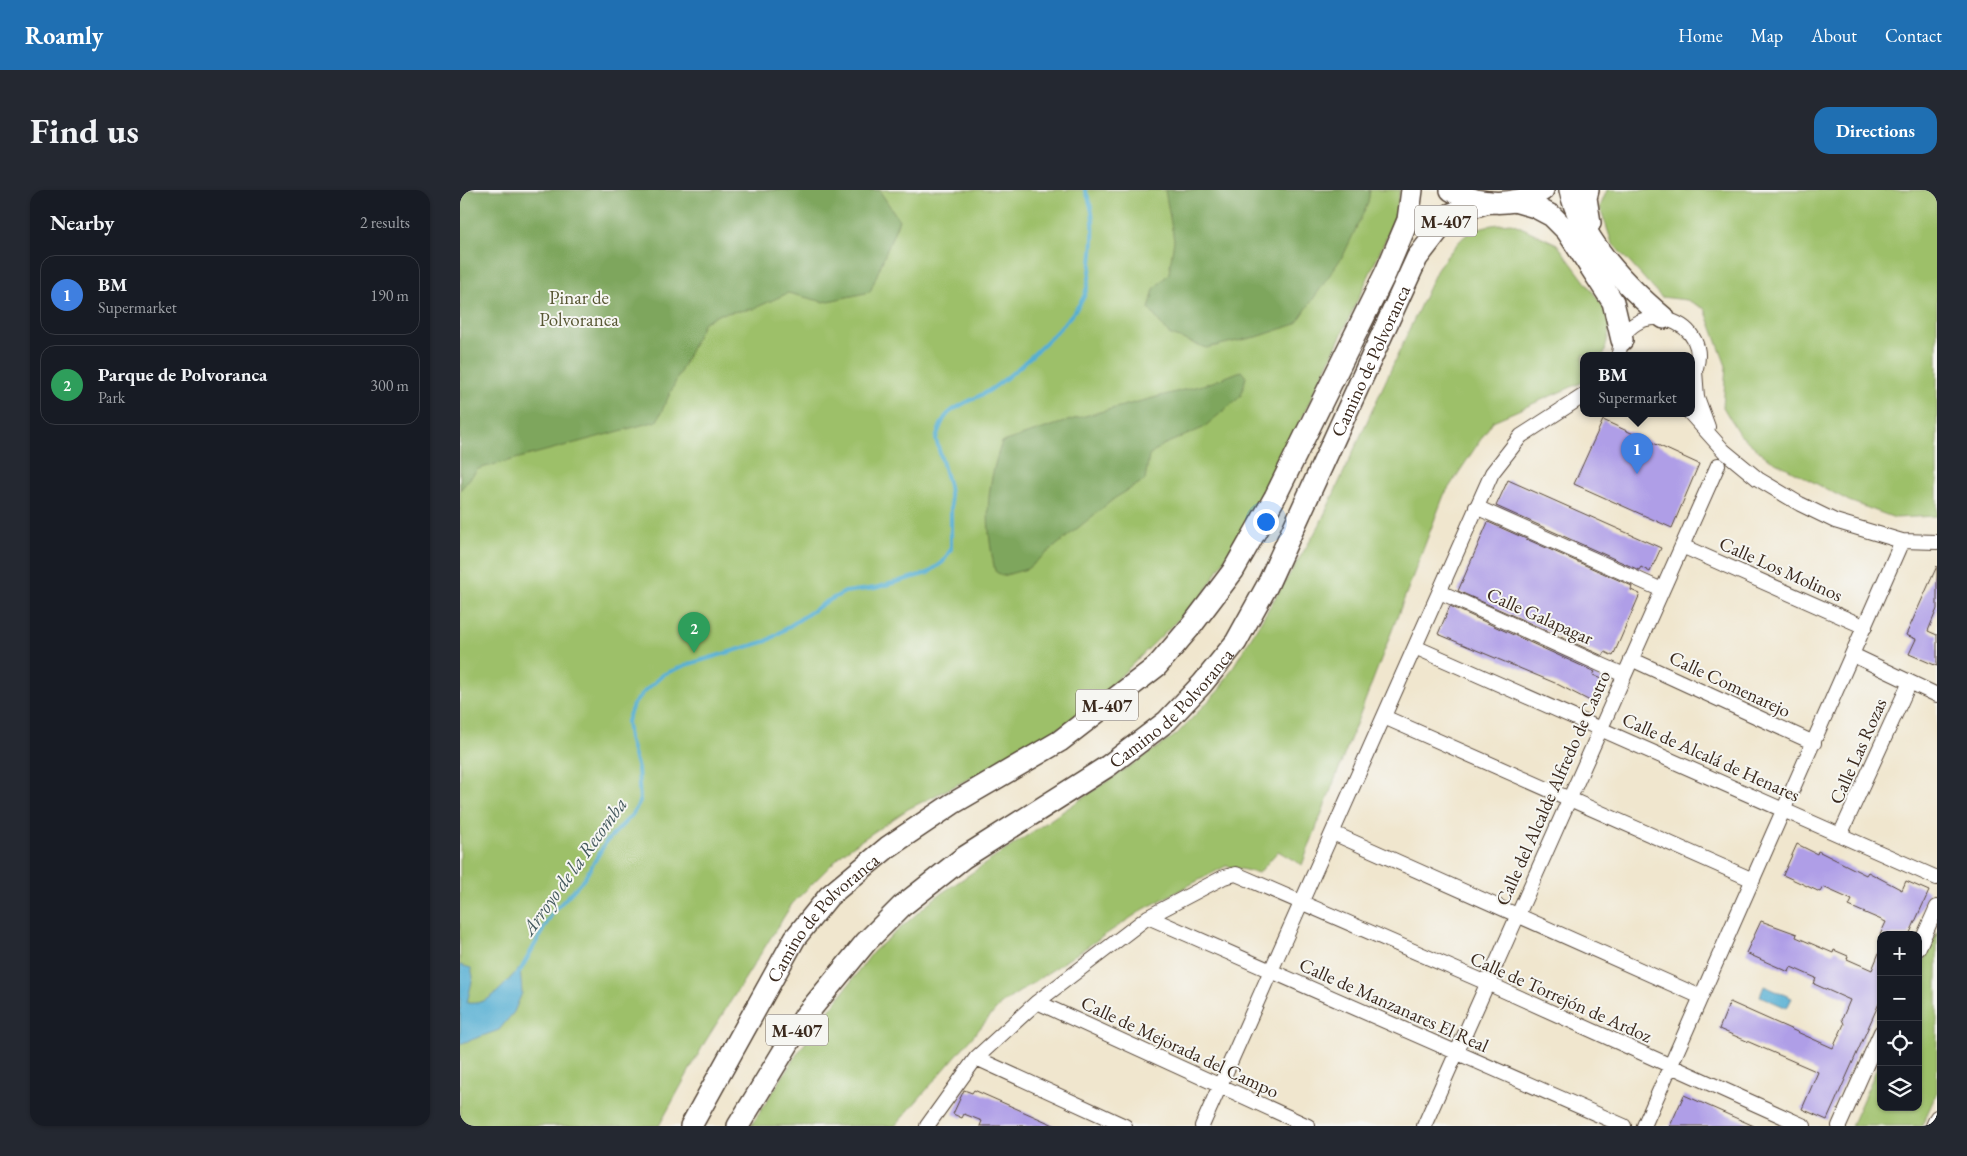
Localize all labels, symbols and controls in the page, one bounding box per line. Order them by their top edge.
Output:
text: Roamly [25,20,103,51]
text: Home [1678,24,1723,47]
text: Map [1751,24,1783,47]
text: About [1811,24,1857,47]
text: Contact [1885,24,1942,47]
button: Directions [1814,107,1937,154]
text: Find us [30,108,139,153]
road number: M-407 [1415,206,1477,236]
text: Nearby [50,209,114,236]
text: 2 results [360,212,410,233]
text: BM [98,272,127,297]
street label: Camino de Polvoranca [1325,280,1416,440]
text: 1 [63,285,71,306]
text: 190 m [370,285,409,306]
park label: Pinar de Polvoranca [539,285,619,332]
text: Supermarket [98,297,177,318]
popup [1580,352,1695,417]
text: Parque de Polvoranca [98,362,267,387]
text: BM [1598,362,1627,387]
text: 2 [63,375,71,396]
text: 300 m [370,375,409,396]
text: Park [98,387,125,408]
text: Supermarket [1598,387,1677,408]
pin: 1 [1621,433,1653,474]
your location [1253,509,1279,535]
street label: Calle Los Molinos [1715,531,1847,607]
street label: Calle Galapagar [1483,581,1598,651]
pin: 2 [678,612,710,653]
street label: Camino de Polvoranca [1104,642,1239,774]
street label: Calle Comenarejo [1665,645,1795,723]
street label: Calle del Alcalde Alfredo de Castro [1490,667,1616,909]
road number: M-407 [1076,690,1138,720]
street label: Calle Las Rozas [1823,694,1893,808]
street label: Calle de Alcalá de Henares [1618,707,1804,807]
water label: Arroyo de la Recomba [514,792,633,942]
street label: Camino de Polvoranca [760,847,884,987]
map controls [1877,931,1922,1111]
button: + [1877,931,1922,976]
street label: Calle de Torrejón de Ardoz [1466,946,1656,1049]
street label: Calle de Manzanares El Real [1295,952,1493,1058]
button: − [1877,976,1922,1021]
street label: Calle de Mejorada del Campo [1077,990,1283,1104]
road number: M-407 [766,1014,828,1046]
button: locate [1877,1021,1922,1066]
button: layers [1877,1066,1922,1111]

